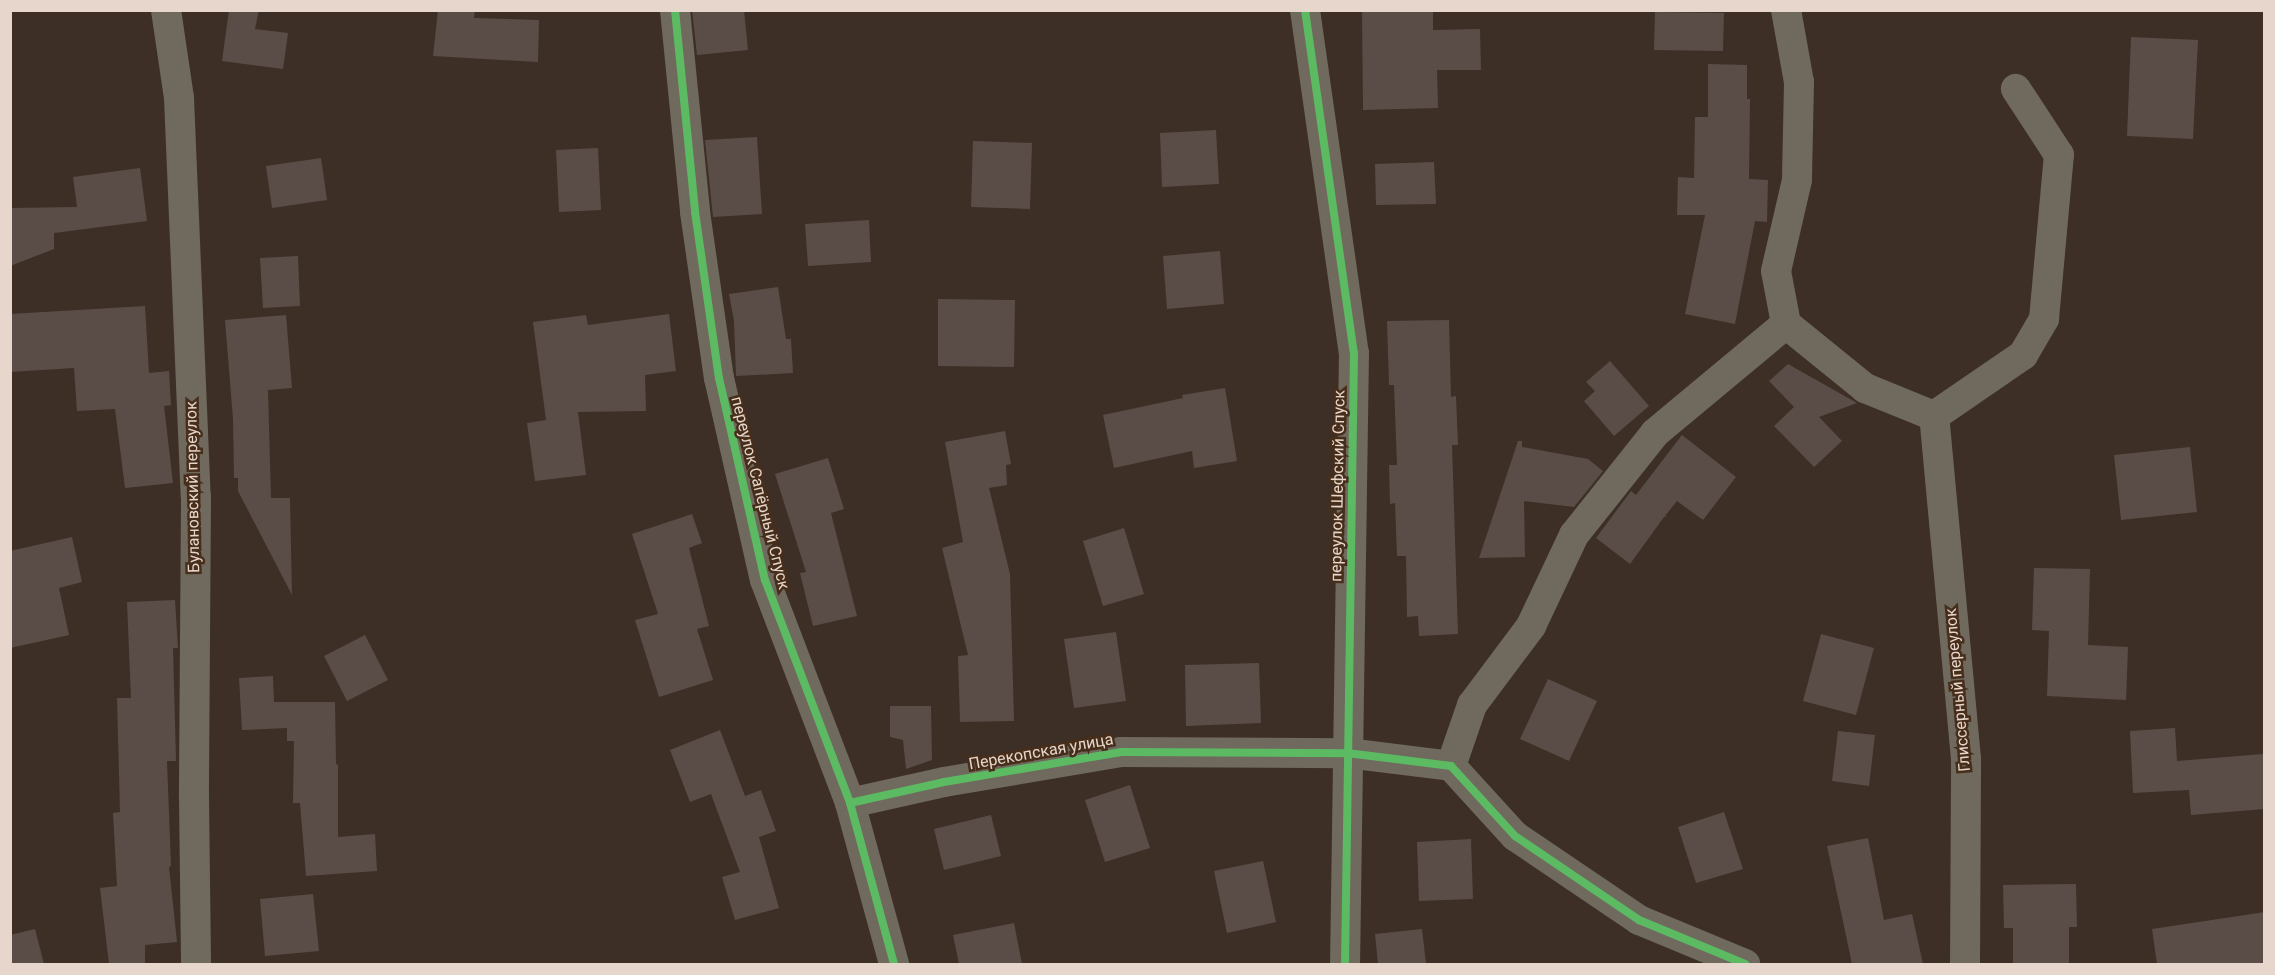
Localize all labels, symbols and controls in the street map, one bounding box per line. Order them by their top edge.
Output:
street label: переулок Шефский Спуск [1327,390,1349,582]
street label: переулок Сапёрный Спуск [727,395,793,591]
street label: Булановский переулок [182,401,204,573]
street label: Глиссерный переулок [1941,608,1975,772]
street label: Перекопская улица [967,730,1115,774]

